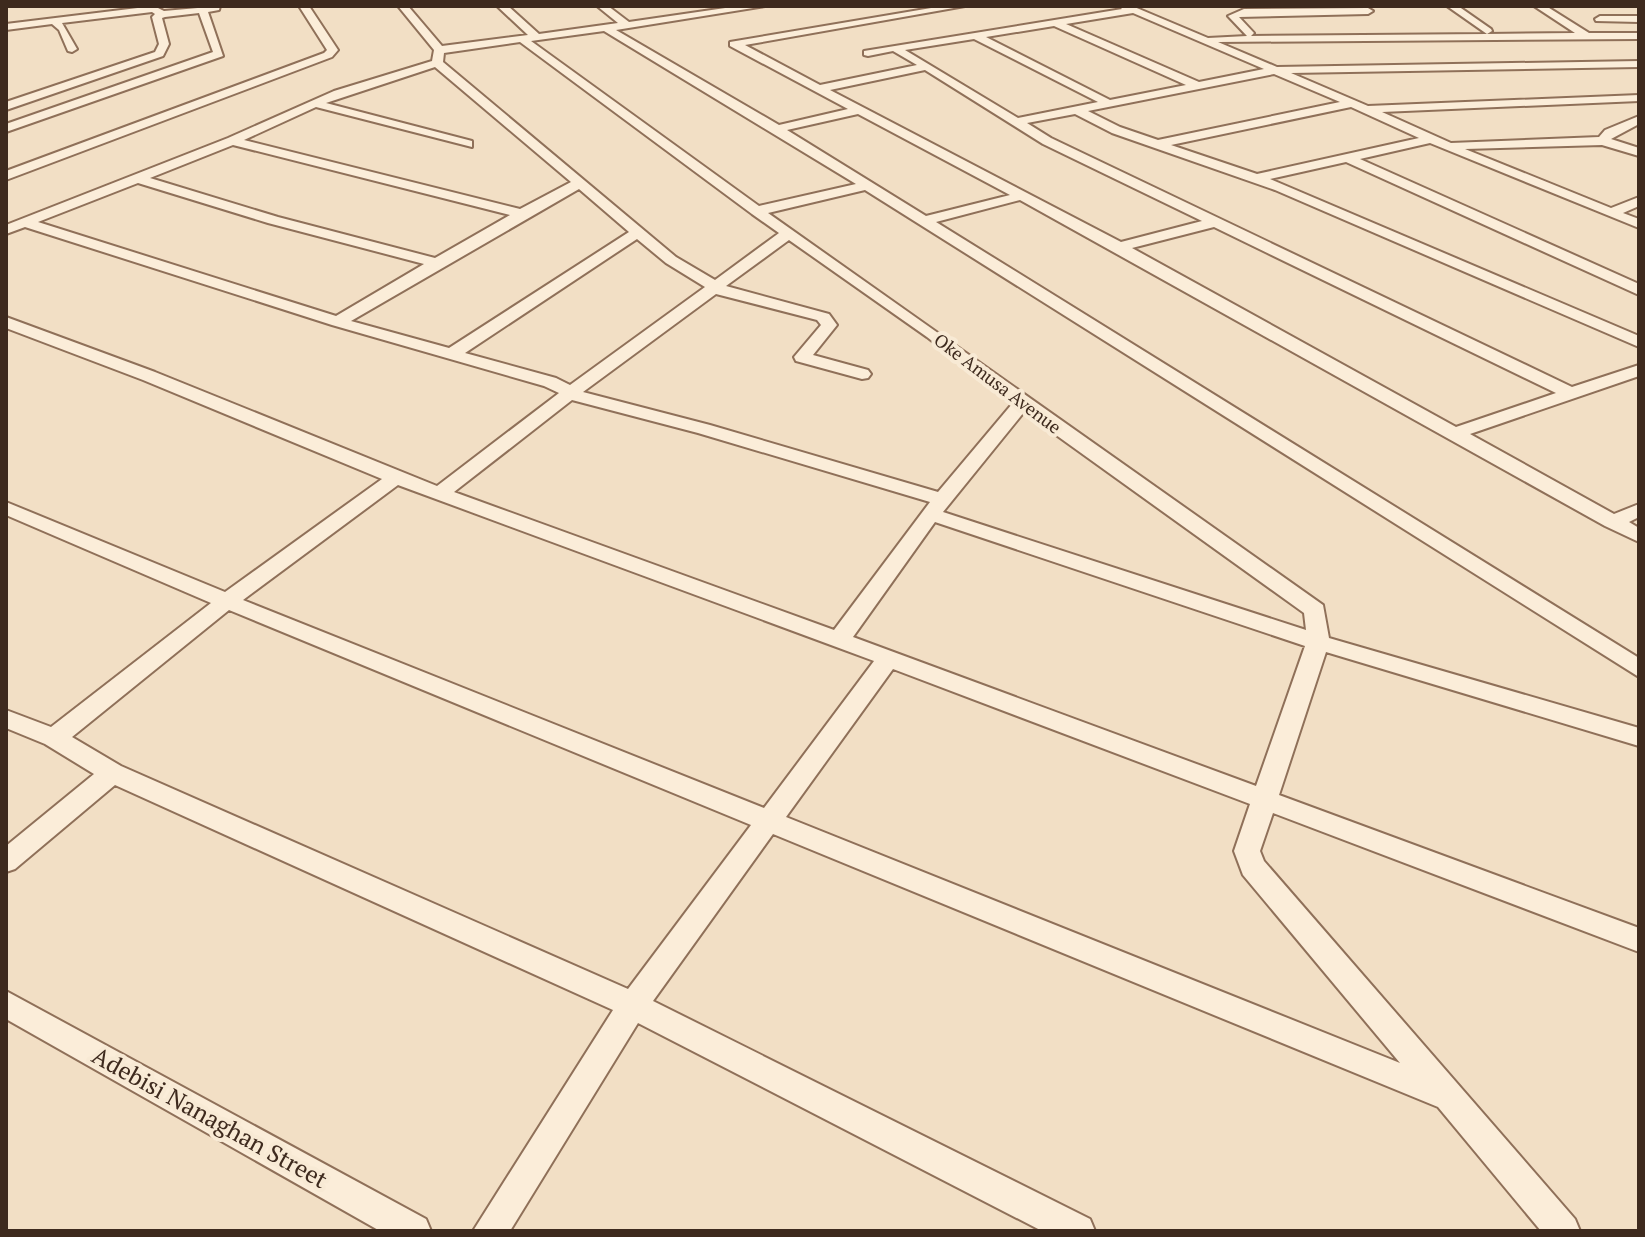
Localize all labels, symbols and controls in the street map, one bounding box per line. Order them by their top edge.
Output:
street label: Oke Amusa Avenue [929,327,1067,439]
street label: Adebisi Nanaghan Street [87,1039,334,1195]

